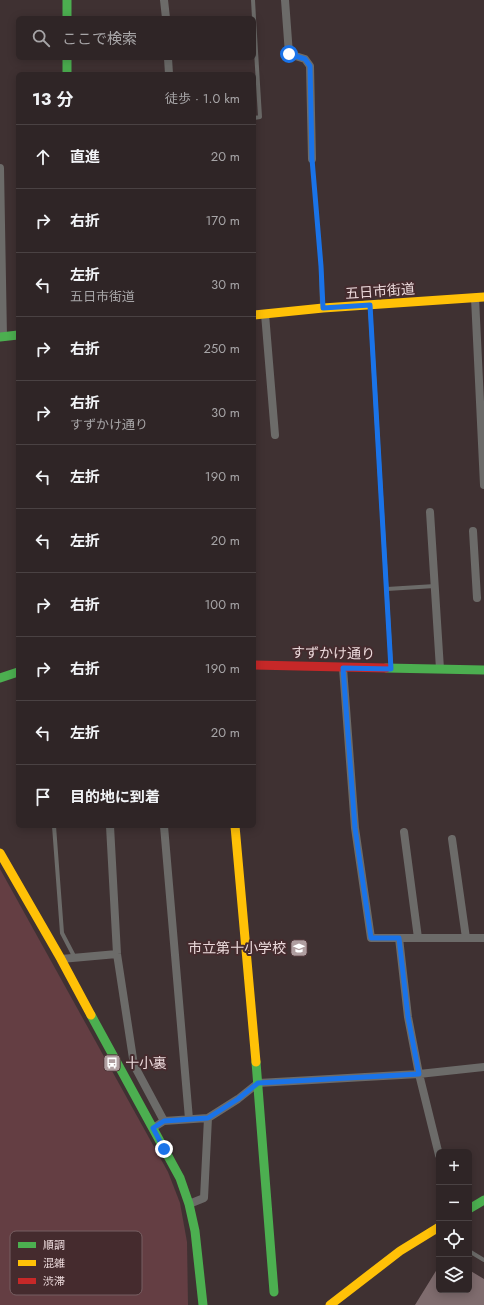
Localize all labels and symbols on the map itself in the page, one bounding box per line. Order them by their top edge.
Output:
route start [280,45,298,63]
street label: 五日市街道 [344,279,416,303]
street label: すずかけ通り [291,642,375,664]
place label: 市立第十小学校 [188,938,286,958]
school or university icon: 市立第十小学校 [289,938,309,958]
bus stop icon: 十小裏 [102,1053,122,1073]
place label: 十小裏 [125,1053,167,1073]
route end [155,1140,173,1158]
legend [10,1231,142,1295]
text: 順調 [43,1237,65,1253]
text: 混雑 [43,1255,65,1271]
text: 渋滞 [43,1273,65,1289]

